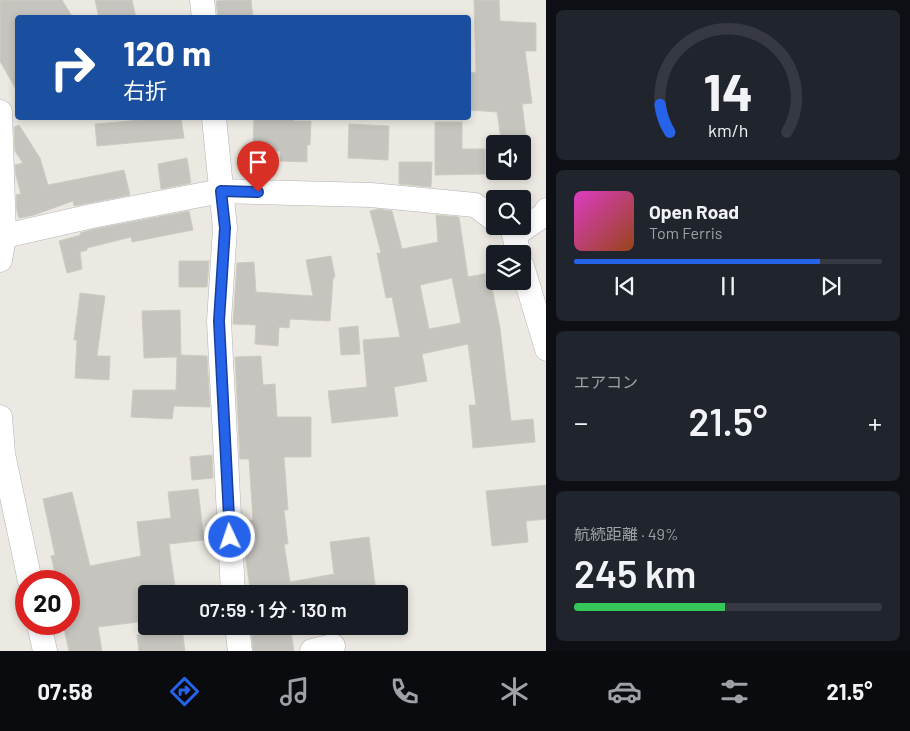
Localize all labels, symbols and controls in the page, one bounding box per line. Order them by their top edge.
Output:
text: 120 m [123,31,211,73]
icon: right [40,35,105,100]
text: 14 [703,59,753,121]
text: 右折 [123,77,167,103]
text: km/h [708,119,748,141]
map controls [486,135,531,290]
button: sound [486,135,531,180]
pin [237,141,279,192]
icon: arrive [244,148,272,176]
button: search [486,190,531,235]
text: Open Road [649,200,739,223]
text: Tom Ferris [649,223,723,242]
button: layers [486,245,531,290]
icon: previous [611,272,639,300]
icon: pause [714,272,742,300]
icon: next [817,272,845,300]
text: エアコン [574,372,638,391]
text: 21.5° [689,398,767,444]
text: − [574,405,588,439]
text: + [868,405,882,439]
position arrow [203,510,255,562]
text: 航続距離 · 49% [574,524,678,543]
text: 245 km [574,550,696,596]
speed limit sign: 20 [15,570,80,635]
text: 07:59 · 1 分 · 130 m [199,598,347,621]
icon: directions [167,674,202,709]
icon: music [277,674,312,709]
icon: phone [387,674,422,709]
icon: climate [497,674,532,709]
icon: car [607,674,642,709]
icon: filters [717,674,752,709]
text: 07:58 [37,678,93,704]
text: 21.5° [826,678,872,704]

